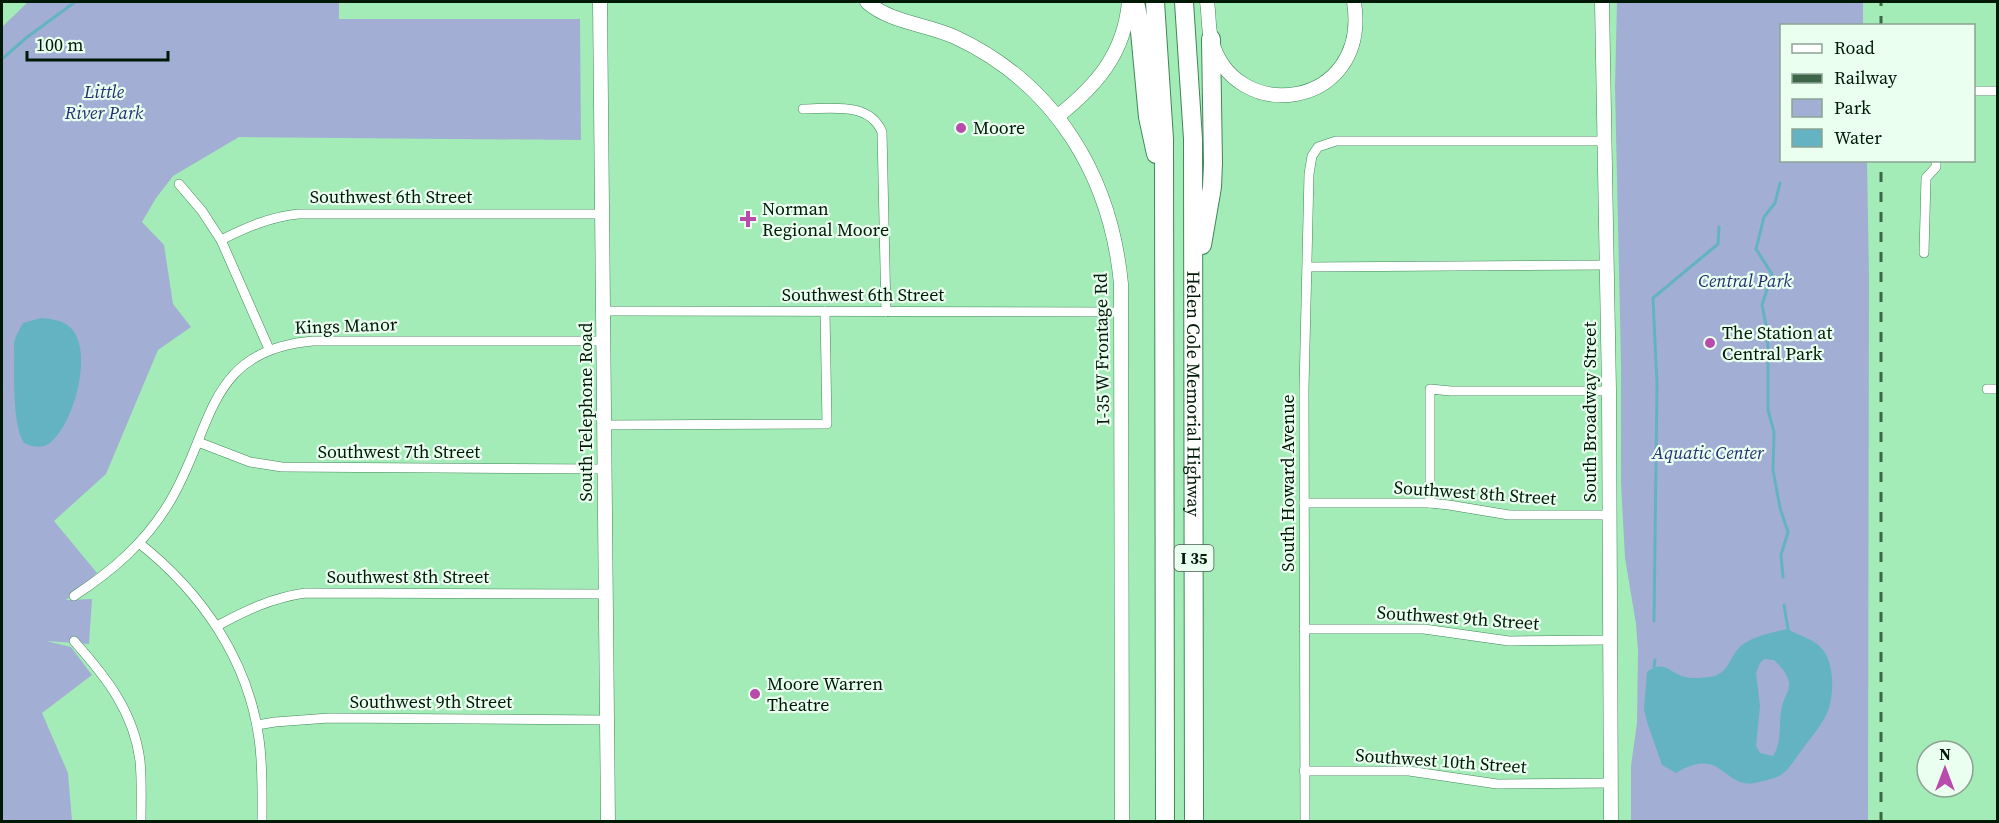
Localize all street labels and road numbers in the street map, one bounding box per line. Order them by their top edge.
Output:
street label: Southwest 6th Street [310,184,472,209]
street label: Helen Cole Memorial Highway [1181,271,1207,517]
street label: I-35 W Frontage Rd [1088,273,1115,425]
street label: Southwest 6th Street [782,282,944,307]
street label: Kings Manor [294,311,398,340]
street label: South Broadway Street [1577,322,1602,502]
street label: South Telephone Road [573,323,598,501]
street label: South Howard Avenue [1275,394,1300,572]
street label: Southwest 7th Street [318,439,480,464]
street label: Southwest 8th Street [1393,474,1557,511]
road number: I 35 [1174,545,1214,571]
street label: Southwest 8th Street [327,564,489,589]
street label: Southwest 9th Street [1376,599,1540,636]
street label: Southwest 9th Street [350,689,512,714]
street label: Southwest 10th Street [1355,742,1528,779]

